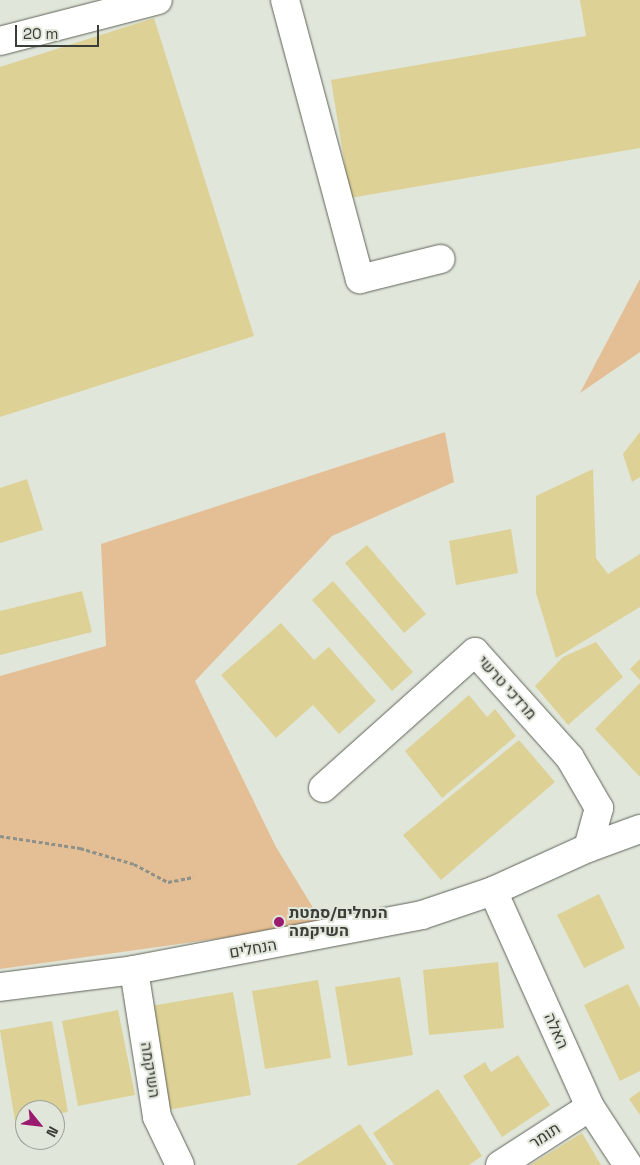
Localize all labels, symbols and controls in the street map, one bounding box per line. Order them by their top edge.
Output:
scale bar [18,15,101,47]
text: 20 m [23,24,58,43]
street label: מרדכי טרשי [473,652,541,724]
place label: הנחלים/סמטת השיקמה [289,903,388,941]
marker: הנחלים/סמטת השיקמה [273,916,285,928]
street label: הנחלים [228,935,278,963]
street label: האלה [540,1010,572,1052]
street label: השיקמה [136,1041,164,1099]
north arrow [15,1100,65,1150]
street label: תומר [526,1119,564,1153]
text: N [42,1123,62,1140]

